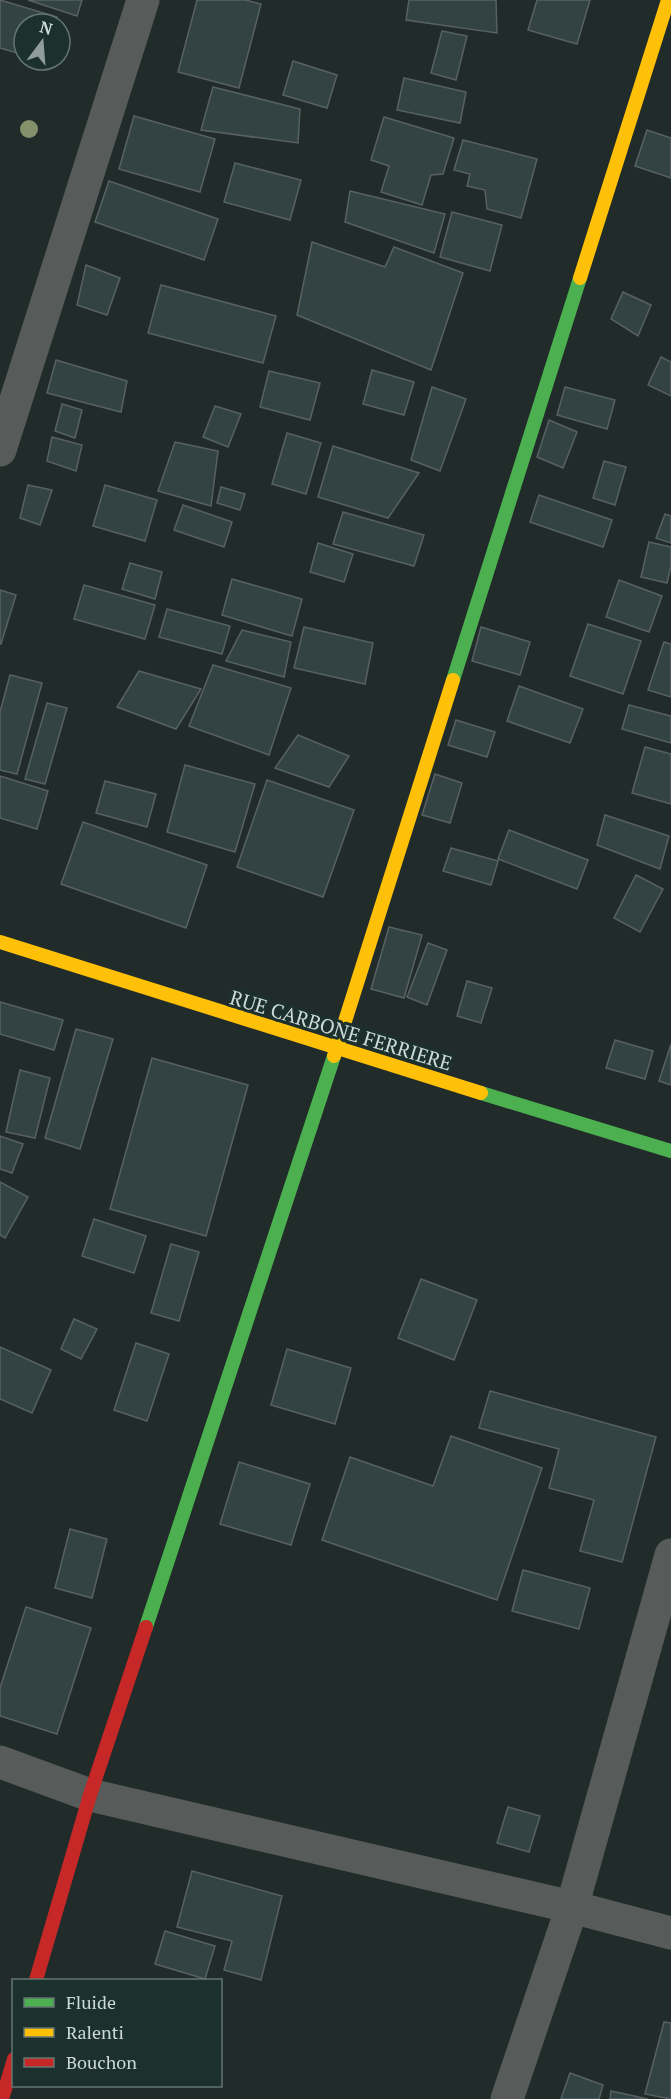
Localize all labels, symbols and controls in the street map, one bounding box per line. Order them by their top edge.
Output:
north arrow [12,12,72,72]
text: N [37,15,55,40]
street label: RUE CARBONE FERRIERE [227,983,455,1077]
legend [12,1979,222,2087]
text: Fluide [66,1990,116,2014]
text: Ralenti [66,2020,124,2044]
text: Bouchon [66,2050,137,2074]

